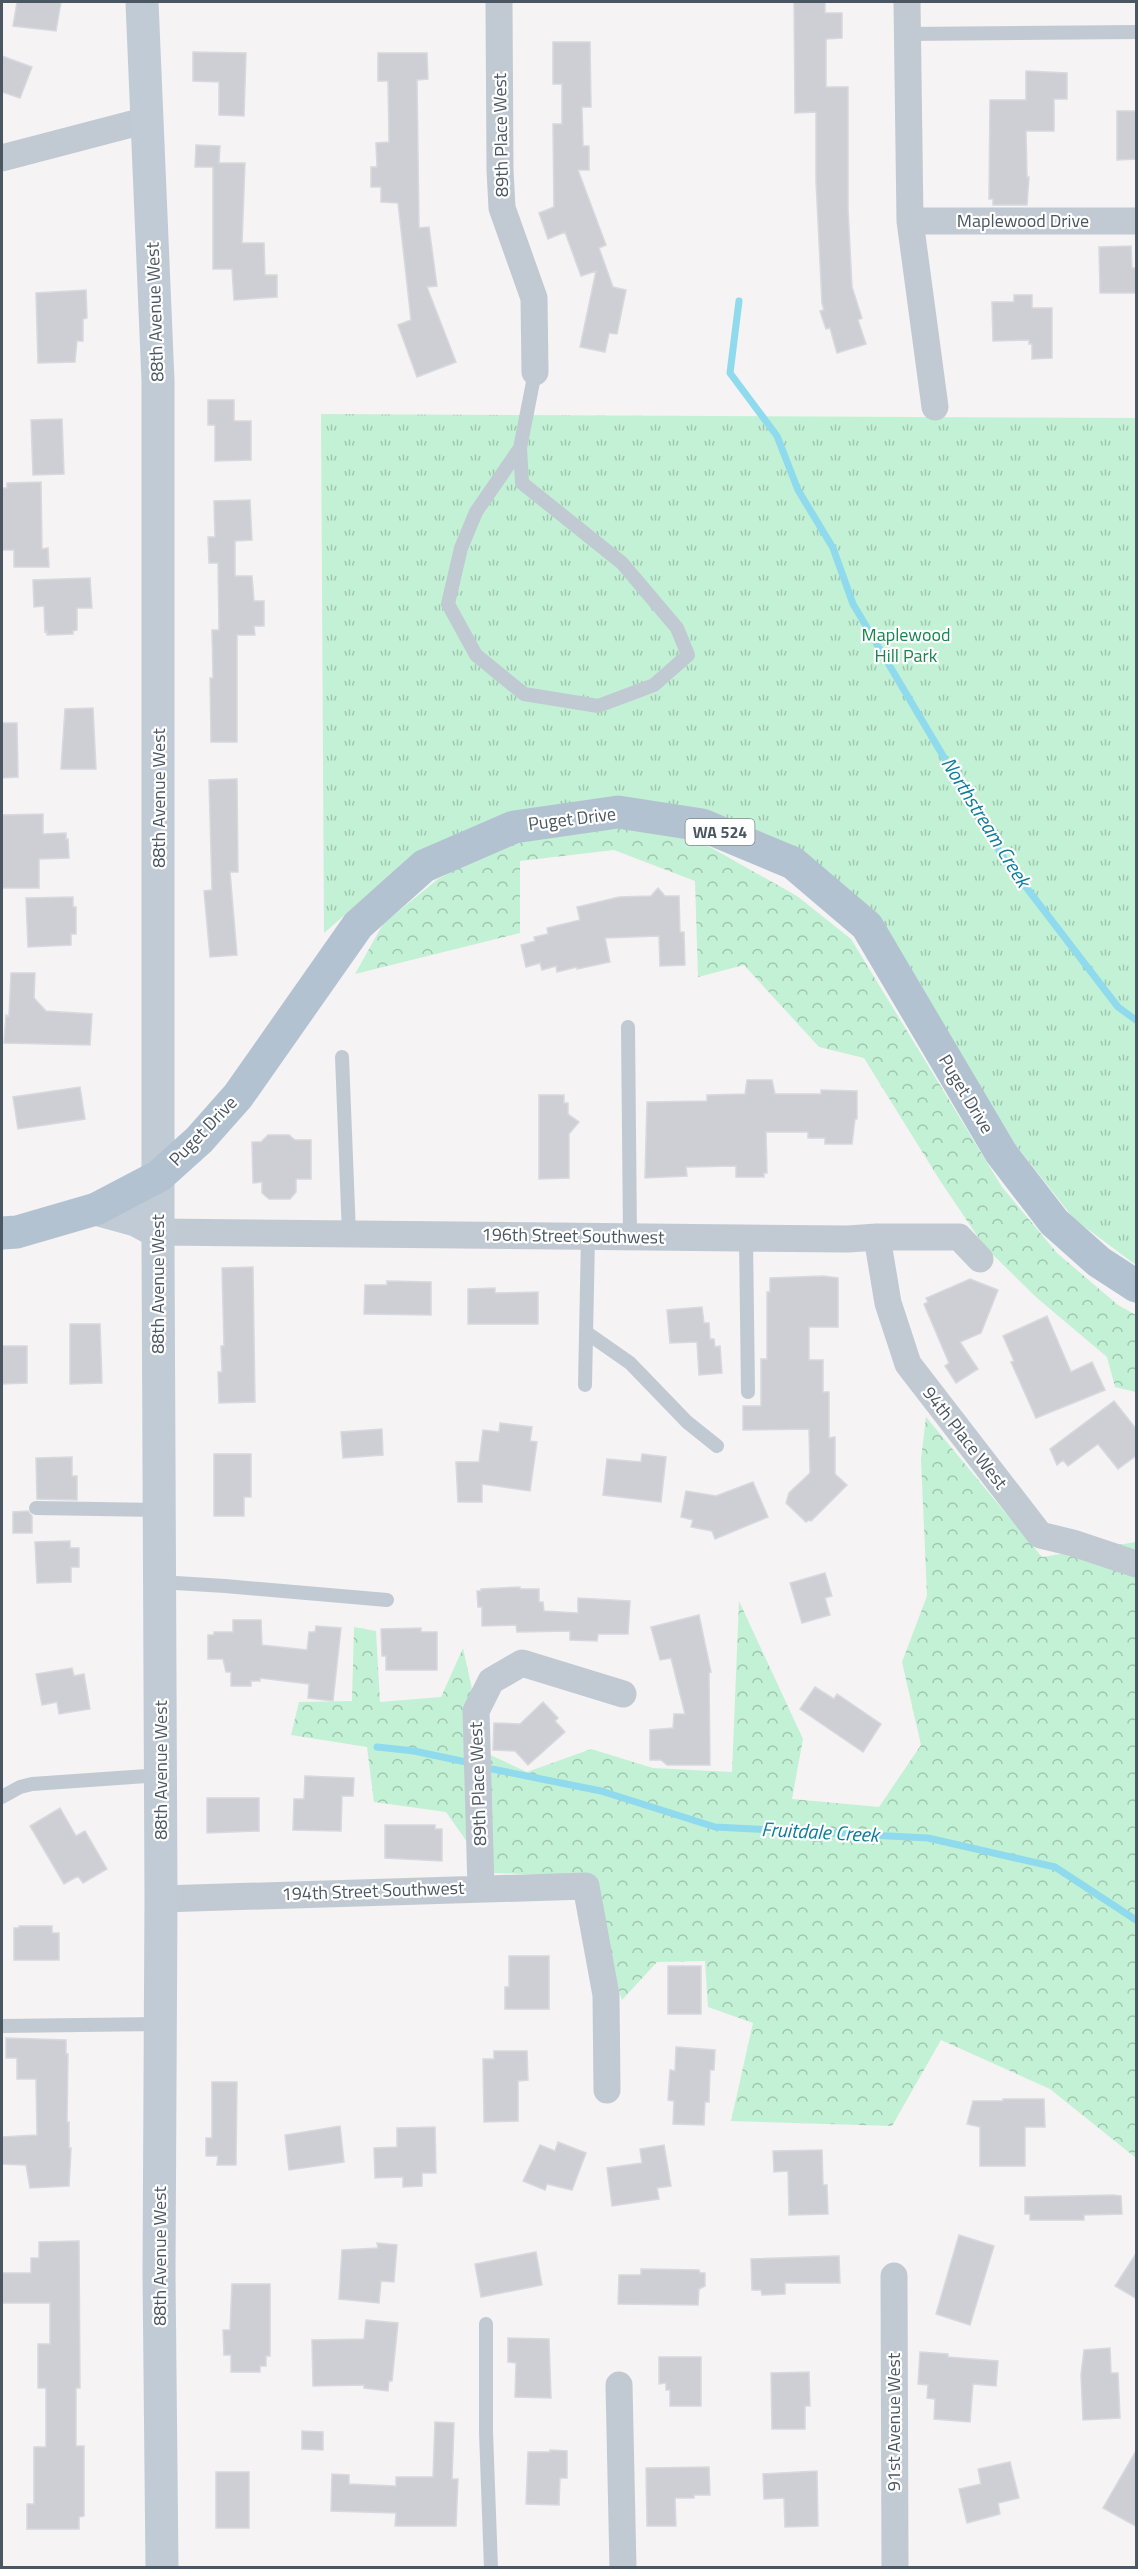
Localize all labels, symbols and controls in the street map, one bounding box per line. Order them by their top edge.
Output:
street label: 89th Place West [486,72,515,197]
street label: Maplewood Drive [957,207,1089,234]
street label: 88th Avenue West [139,241,170,382]
park label: Maplewood Hill Park [862,621,950,669]
street label: 88th Avenue West [145,727,172,868]
water label: Northstream Creek [934,750,1040,895]
street label: Puget Drive [527,800,617,837]
road number: WA 524 [686,819,754,845]
street label: Puget Drive [932,1049,1001,1138]
street label: Puget Drive [162,1090,243,1172]
street label: 88th Avenue West [144,1213,171,1354]
street label: 196th Street Southwest [481,1220,665,1251]
street label: 94th Place West [917,1380,1015,1495]
street label: 88th Avenue West [147,1699,174,1840]
street label: 89th Place West [462,1721,493,1847]
water label: Fruitdale Creek [760,1813,882,1850]
street label: 194th Street Southwest [281,1874,465,1907]
street label: 88th Avenue West [146,2185,173,2326]
street label: 91st Avenue West [880,2352,907,2491]

